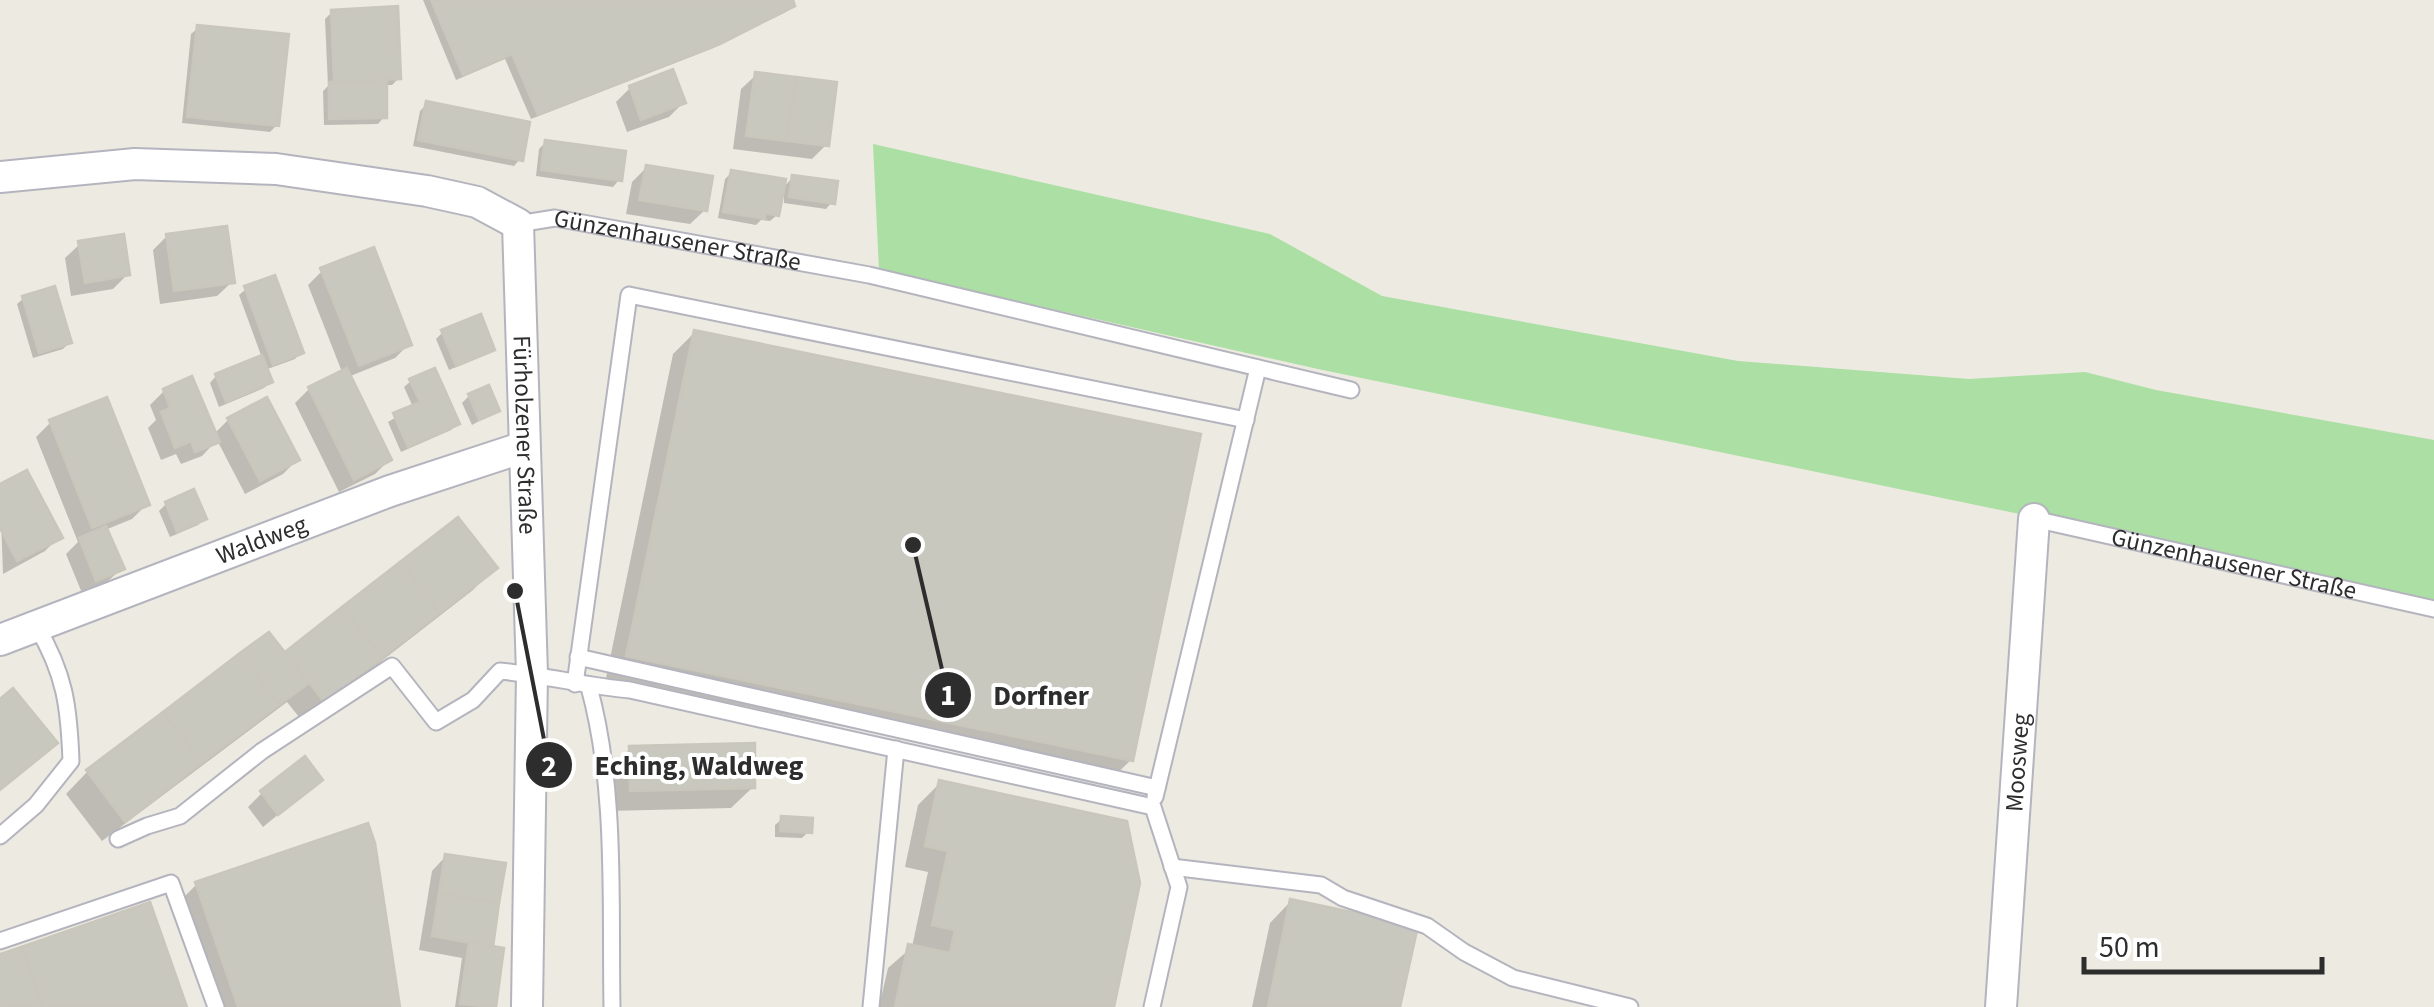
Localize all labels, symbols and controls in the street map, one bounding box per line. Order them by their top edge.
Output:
street label: Günzenhausener Straße [551,200,804,280]
street label: Fürholzener Straße [503,335,546,535]
street label: Waldweg [211,506,313,574]
street label: Günzenhausener Straße [2108,519,2360,609]
callout: Dorfner [923,666,1108,724]
text: 1 [940,674,956,717]
text: Dorfner [993,676,1090,716]
street label: Moosweg [1996,712,2039,813]
callout: Eching, Waldweg [524,736,823,794]
text: 2 [541,745,557,788]
text: Eching, Waldweg [595,746,803,786]
scale bar [2084,912,2322,974]
text: 50 m [2099,926,2160,969]

